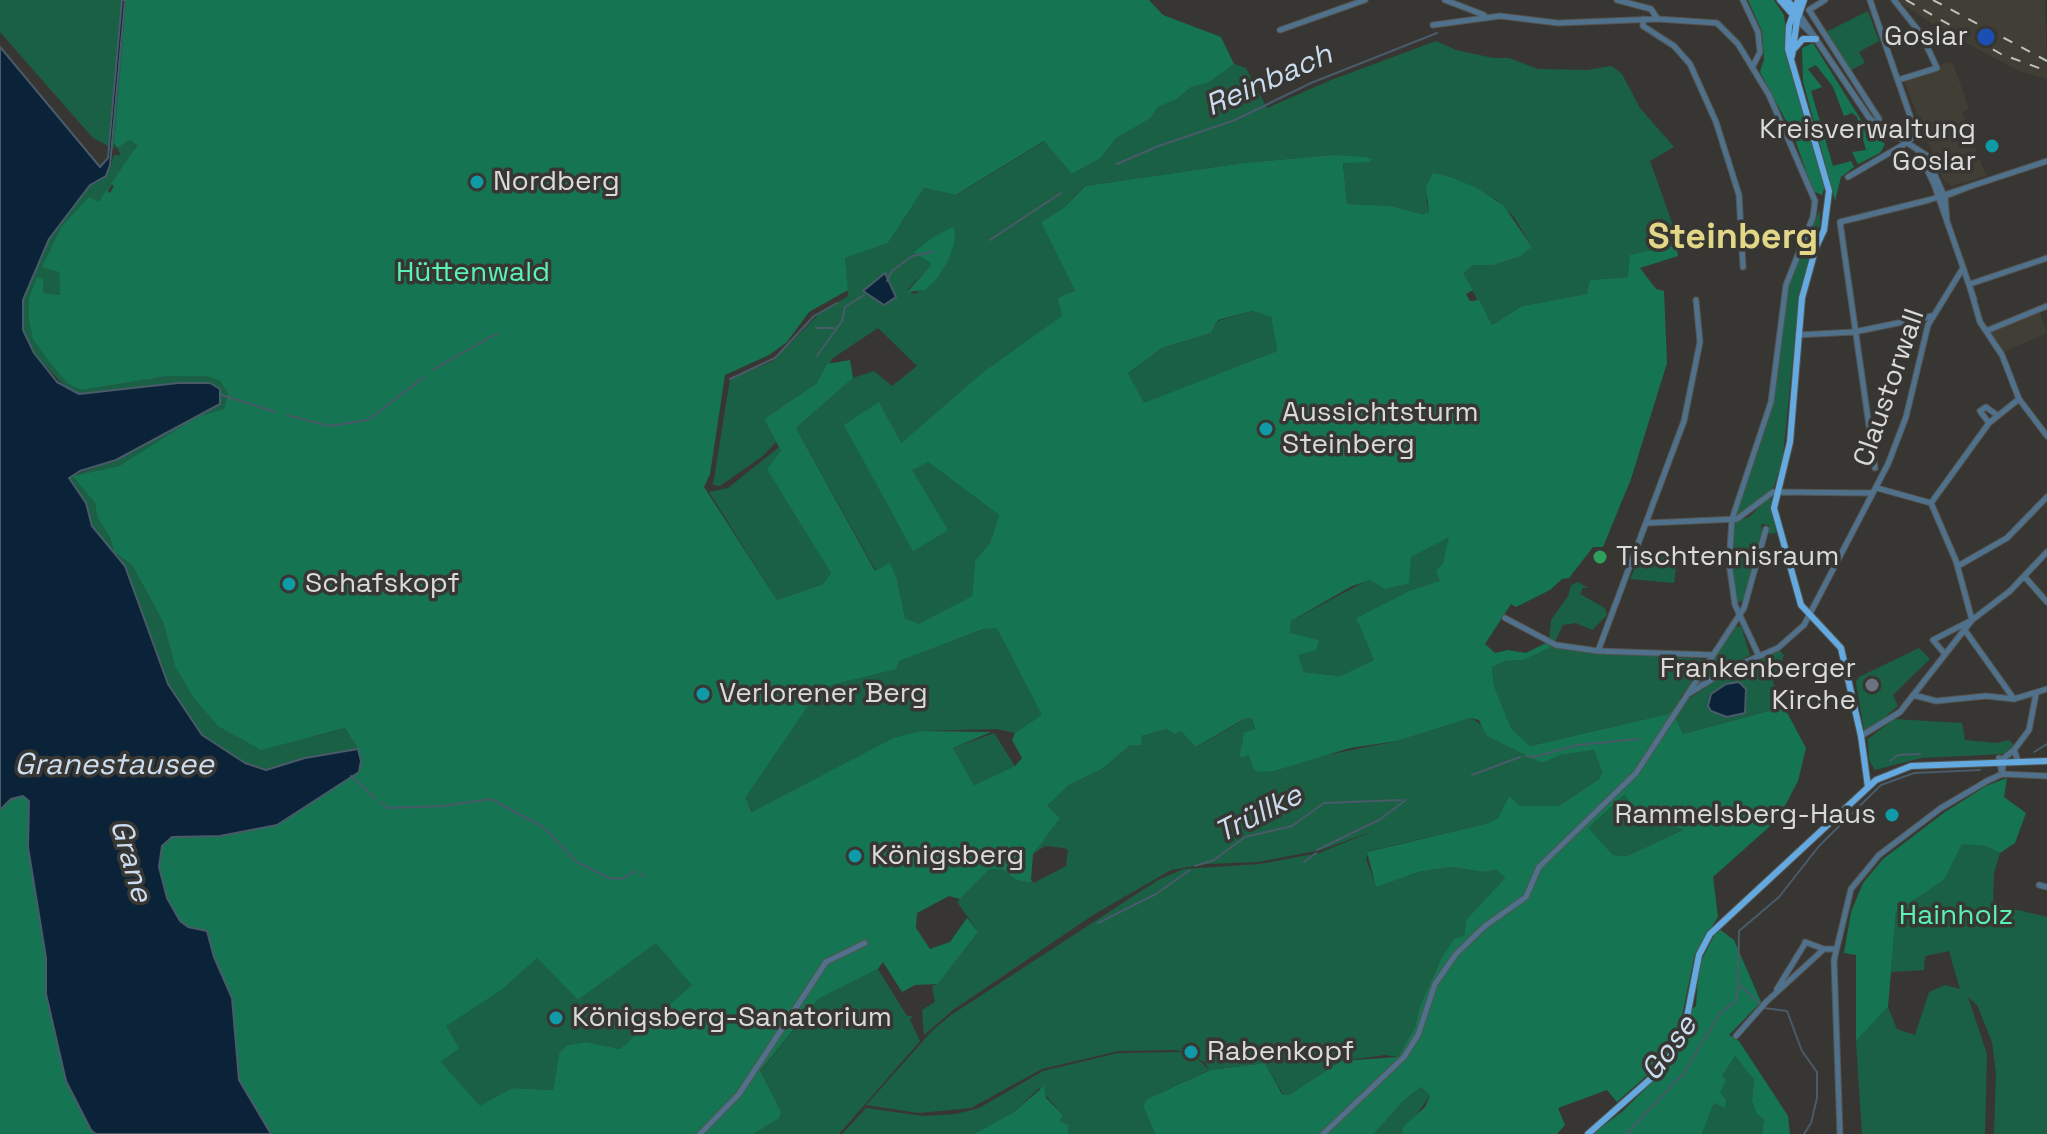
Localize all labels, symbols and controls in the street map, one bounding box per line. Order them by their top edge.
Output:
place label: Goslar [1884,20,1968,54]
marker: Goslar [1975,26,1997,48]
water label: Reinbach [1200,37,1338,125]
place label: Kreisverwaltung Goslar [1759,113,1976,179]
marker: Kreisverwaltung Goslar [1983,137,2001,155]
place label: Nordberg [493,165,620,199]
marker: Nordberg [468,173,486,191]
district label: Steinberg [1648,216,1818,260]
park label: Hüttenwald [396,256,550,290]
street label: Claustorwall [1847,305,1933,471]
place label: Aussichtsturm Steinberg [1282,396,1479,462]
marker: Aussichtsturm Steinberg [1257,420,1275,438]
place label: Tischtennisraum [1616,540,1839,574]
marker: Tischtennisraum [1591,548,1609,566]
place label: Schafskopf [305,567,460,601]
marker: Schafskopf [280,575,298,593]
place label: Frankenberger Kirche [1660,652,1856,718]
marker: Frankenberger Kirche [1863,676,1881,694]
place label: Verlorener Berg [719,677,928,711]
marker: Verlorener Berg [694,685,712,703]
water label: Granestausee [14,748,214,784]
water label: Trüllke [1209,778,1309,852]
place label: Rammelsberg-Haus [1614,798,1876,832]
marker: Rammelsberg-Haus [1883,806,1901,824]
water label: Grane [101,816,159,906]
place label: Königsberg [871,839,1024,873]
marker: Königsberg [846,847,864,865]
park label: Hainholz [1899,899,2013,933]
place label: Königsberg-Sanatorium [572,1001,892,1035]
marker: Königsberg-Sanatorium [547,1009,565,1027]
water label: Gose [1634,1009,1706,1089]
place label: Rabenkopf [1207,1035,1354,1069]
marker: Rabenkopf [1182,1043,1200,1061]

